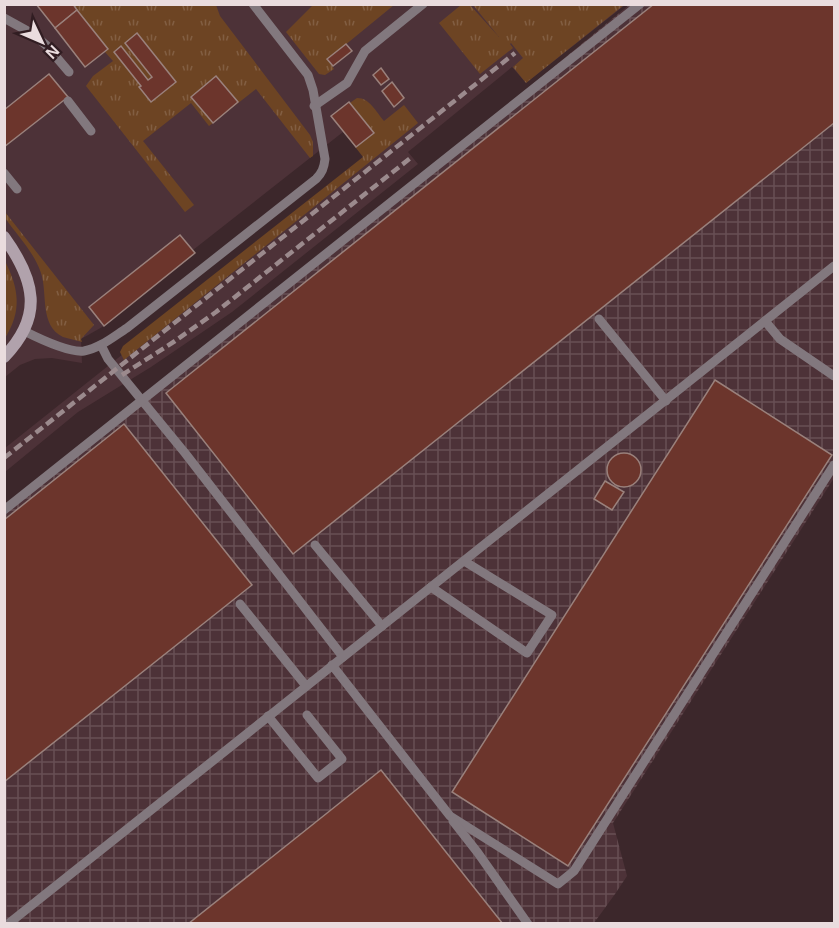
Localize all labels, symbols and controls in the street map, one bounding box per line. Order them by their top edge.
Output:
north arrow [12,12,72,72]
text: N [42,42,63,62]

